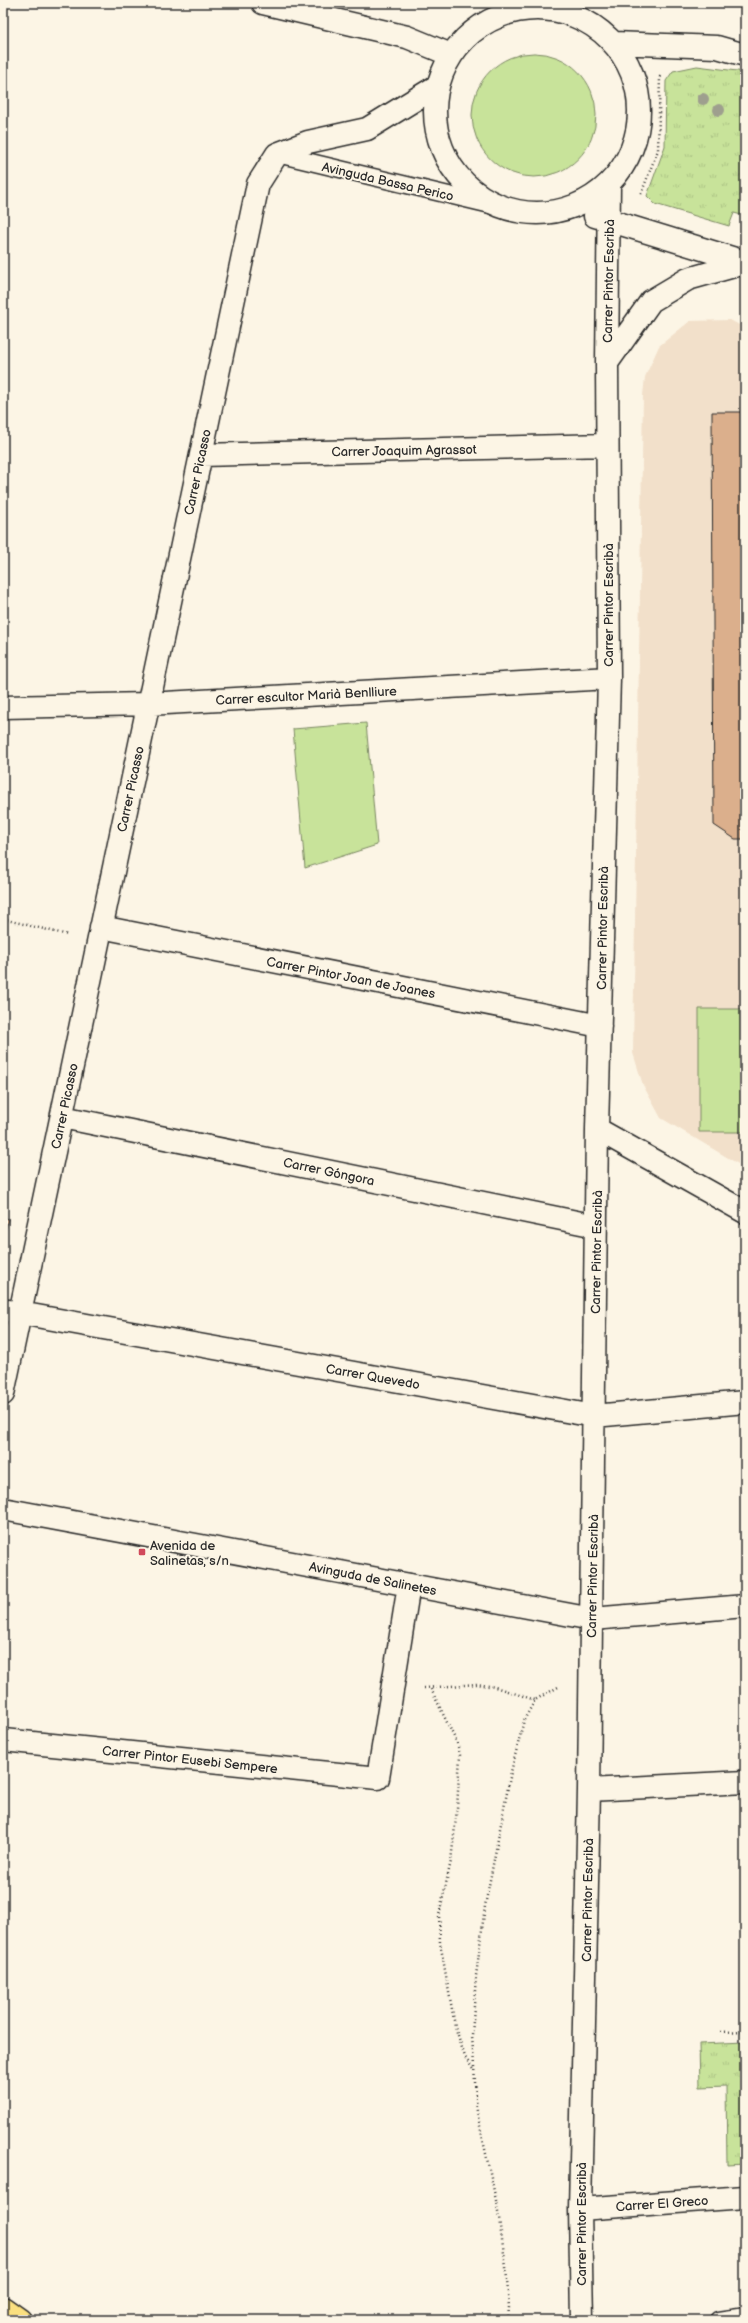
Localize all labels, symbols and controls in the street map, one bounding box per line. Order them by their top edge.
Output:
street label: Avinguda Bassa Perico [320,159,455,205]
street label: Carrer Pintor Escribà [600,219,618,343]
street label: Carrer Picasso [181,428,215,517]
street label: Carrer Joaquim Agrassot [331,442,477,460]
street label: Carrer Pintor Escribà [601,543,617,667]
street label: Carrer escultor Marià Benlliure [215,683,397,709]
street label: Carrer Picasso [114,745,148,834]
street label: Carrer Pintor Escribà [594,866,612,990]
street label: Carrer Pintor Joan de Joanes [265,954,437,1002]
street label: Carrer Picasso [48,1062,82,1151]
street label: Carrer Góngora [282,1155,376,1189]
street label: Carrer Pintor Escribà [588,1190,606,1314]
street label: Carrer Quevedo [325,1361,421,1393]
street label: Carrer Pintor Escribà [584,1514,602,1638]
place label: Avenida de Salinetas, s/n [150,1538,229,1569]
marker: Avenida de Salinetas, s/n [137,1547,147,1557]
street label: Avinguda de Salinetes [308,1559,439,1599]
street label: Carrer Pintor Eusebi Sempere [101,1743,279,1777]
street label: Carrer Pintor Escribà [579,1838,597,1962]
street label: Carrer Pintor Escribà [574,2162,590,2286]
street label: Carrer El Greco [615,2193,709,2215]

